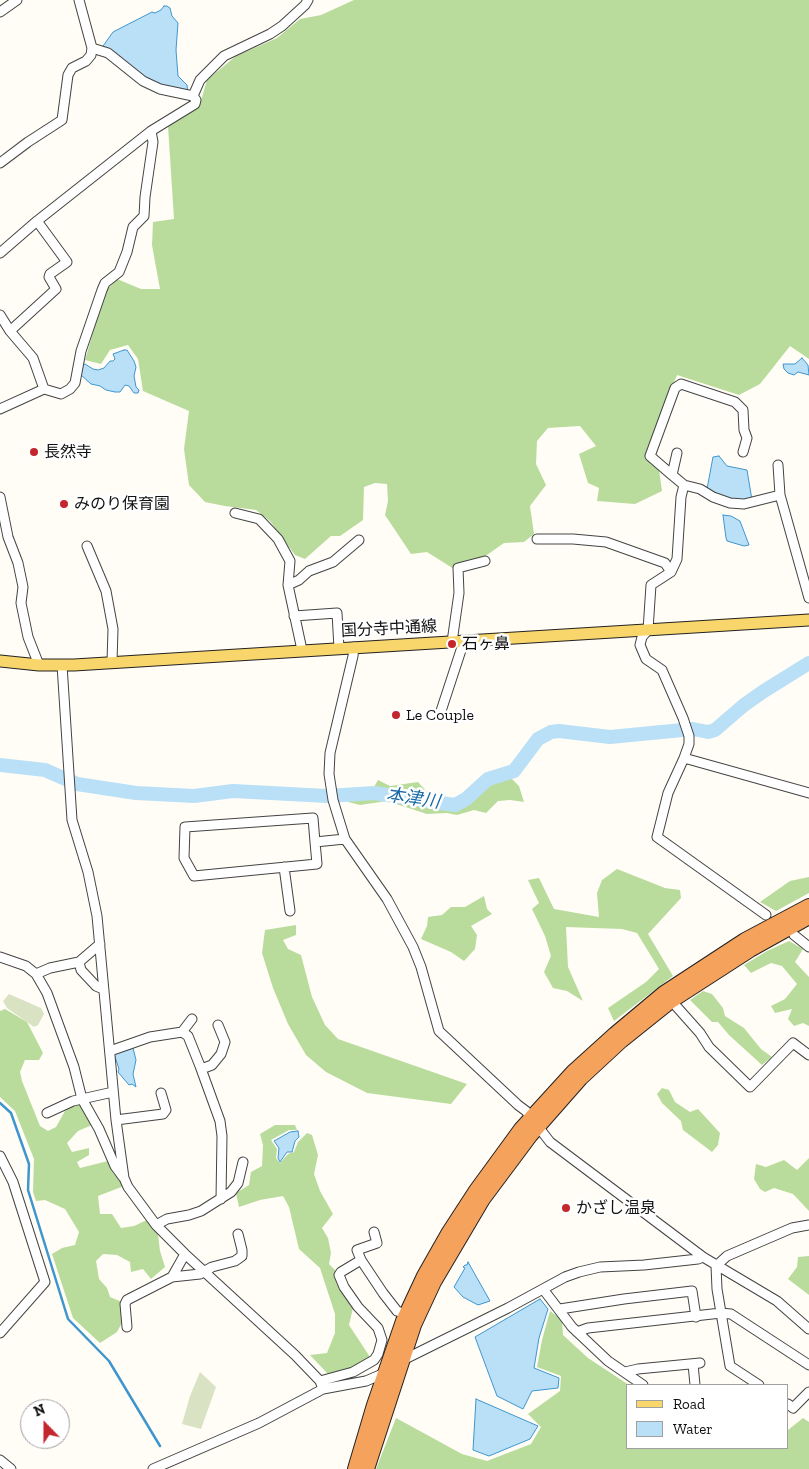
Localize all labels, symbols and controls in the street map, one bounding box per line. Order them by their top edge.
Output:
place label: 長然寺 [44,442,92,462]
marker: 長然寺 [28,446,40,458]
place label: みのり保育園 [74,494,170,514]
marker: みのり保育園 [58,498,70,510]
street label: 国分寺中通線 [341,617,437,641]
place label: 石ヶ鼻 [462,634,510,654]
marker: 石ヶ鼻 [446,638,458,650]
place label: Le Couple [406,705,474,725]
marker: Le Couple [390,709,402,721]
water label: 本津川 [385,785,441,813]
place label: かざし温泉 [576,1198,656,1218]
marker: かざし温泉 [560,1202,572,1214]
legend [626,1384,789,1449]
text: Road [673,1395,705,1413]
north arrow [20,1399,70,1449]
text: N [31,1401,48,1420]
text: Water [673,1420,713,1438]

